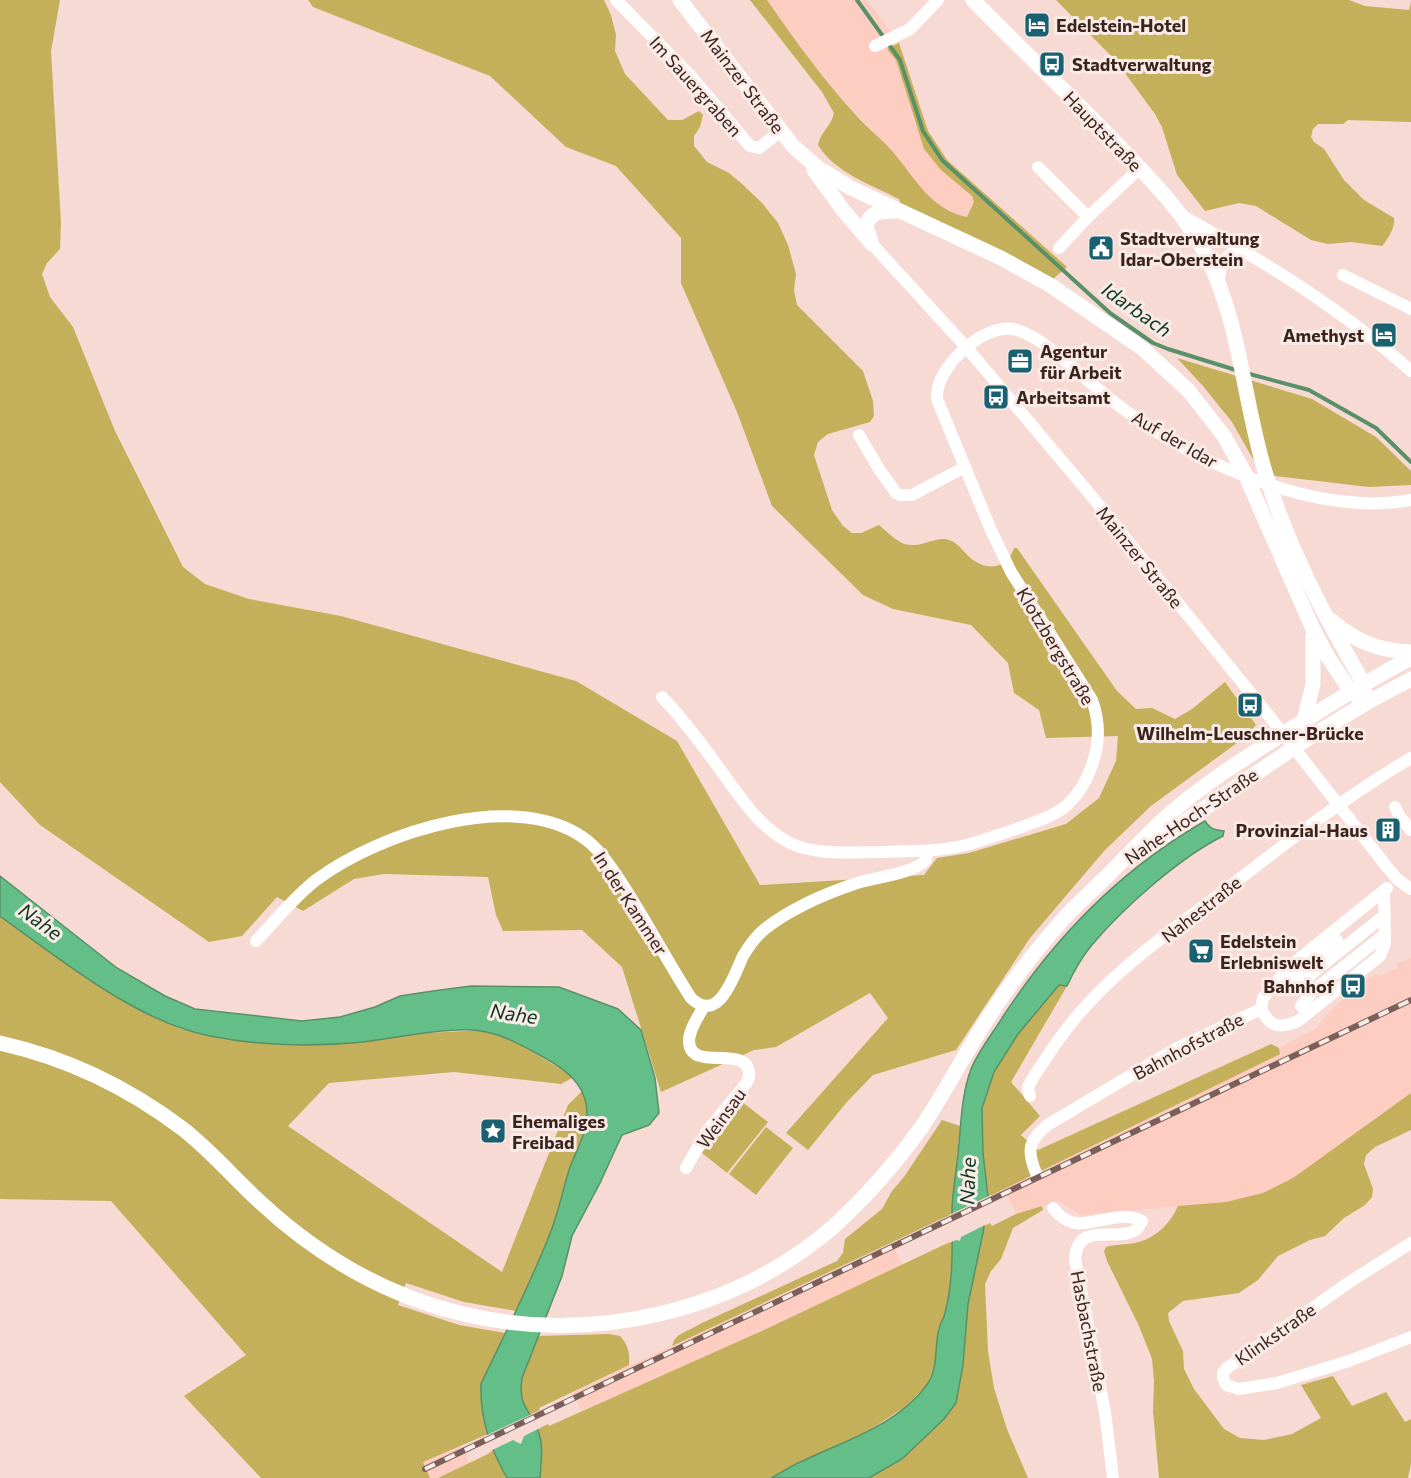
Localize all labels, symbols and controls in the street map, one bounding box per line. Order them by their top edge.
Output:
hotel icon: Edelstein-Hotel [1022,10,1052,40]
place label: Edelstein-Hotel [1056,14,1186,36]
street label: Mainzer Straße [697,24,789,138]
street label: Im Sauergraben [645,31,747,141]
bus stop icon: Stadtverwaltung [1037,49,1067,79]
place label: Stadtverwaltung [1072,53,1212,75]
street label: Hauptstraße [1059,86,1147,176]
place label: Stadtverwaltung Idar-Oberstein [1120,227,1260,270]
public building icon: Stadtverwaltung Idar-Oberstein [1086,233,1116,263]
water label: Idarbach [1098,276,1176,342]
hotel icon: Amethyst [1369,320,1399,350]
place label: Amethyst [1283,324,1364,346]
place label: Agentur für Arbeit [1040,340,1122,383]
office icon: Agentur für Arbeit [1005,346,1035,376]
bus stop icon: Arbeitsamt [981,382,1011,412]
place label: Arbeitsamt [1016,386,1111,408]
street label: Auf der Idar [1128,406,1222,472]
street label: Mainzer Straße [1092,501,1188,613]
street label: Klotzbergstraße [1012,583,1100,709]
bus stop icon: Wilhelm-Leuschner-Brücke [1235,690,1265,720]
place label: Wilhelm-Leuschner-Brücke [1136,722,1364,744]
street label: Nahe-Hoch-Straße [1120,763,1262,869]
building icon: Provinzial-Haus [1373,815,1403,845]
place label: Provinzial-Haus [1236,819,1368,841]
street label: In der Kammer [589,847,673,959]
street label: Nahestraße [1157,871,1245,947]
water label: Nahe [15,897,68,945]
place label: Edelstein Erlebniswelt [1220,930,1324,973]
supermarket icon: Edelstein Erlebniswelt [1186,936,1216,966]
bus stop icon: Bahnhof [1338,971,1368,1001]
place label: Bahnhof [1263,975,1335,997]
water label: Nahe [489,998,540,1028]
street label: Bahnhofstraße [1129,1008,1247,1084]
street label: Weinsau [692,1084,750,1152]
place label: Ehemaliges Freibad [512,1110,605,1153]
place icon: Ehemaliges Freibad [478,1116,508,1146]
water label: Nahe [954,1156,980,1205]
street label: Hasbachstraße [1066,1269,1112,1393]
street label: Klinkstraße [1230,1298,1320,1370]

